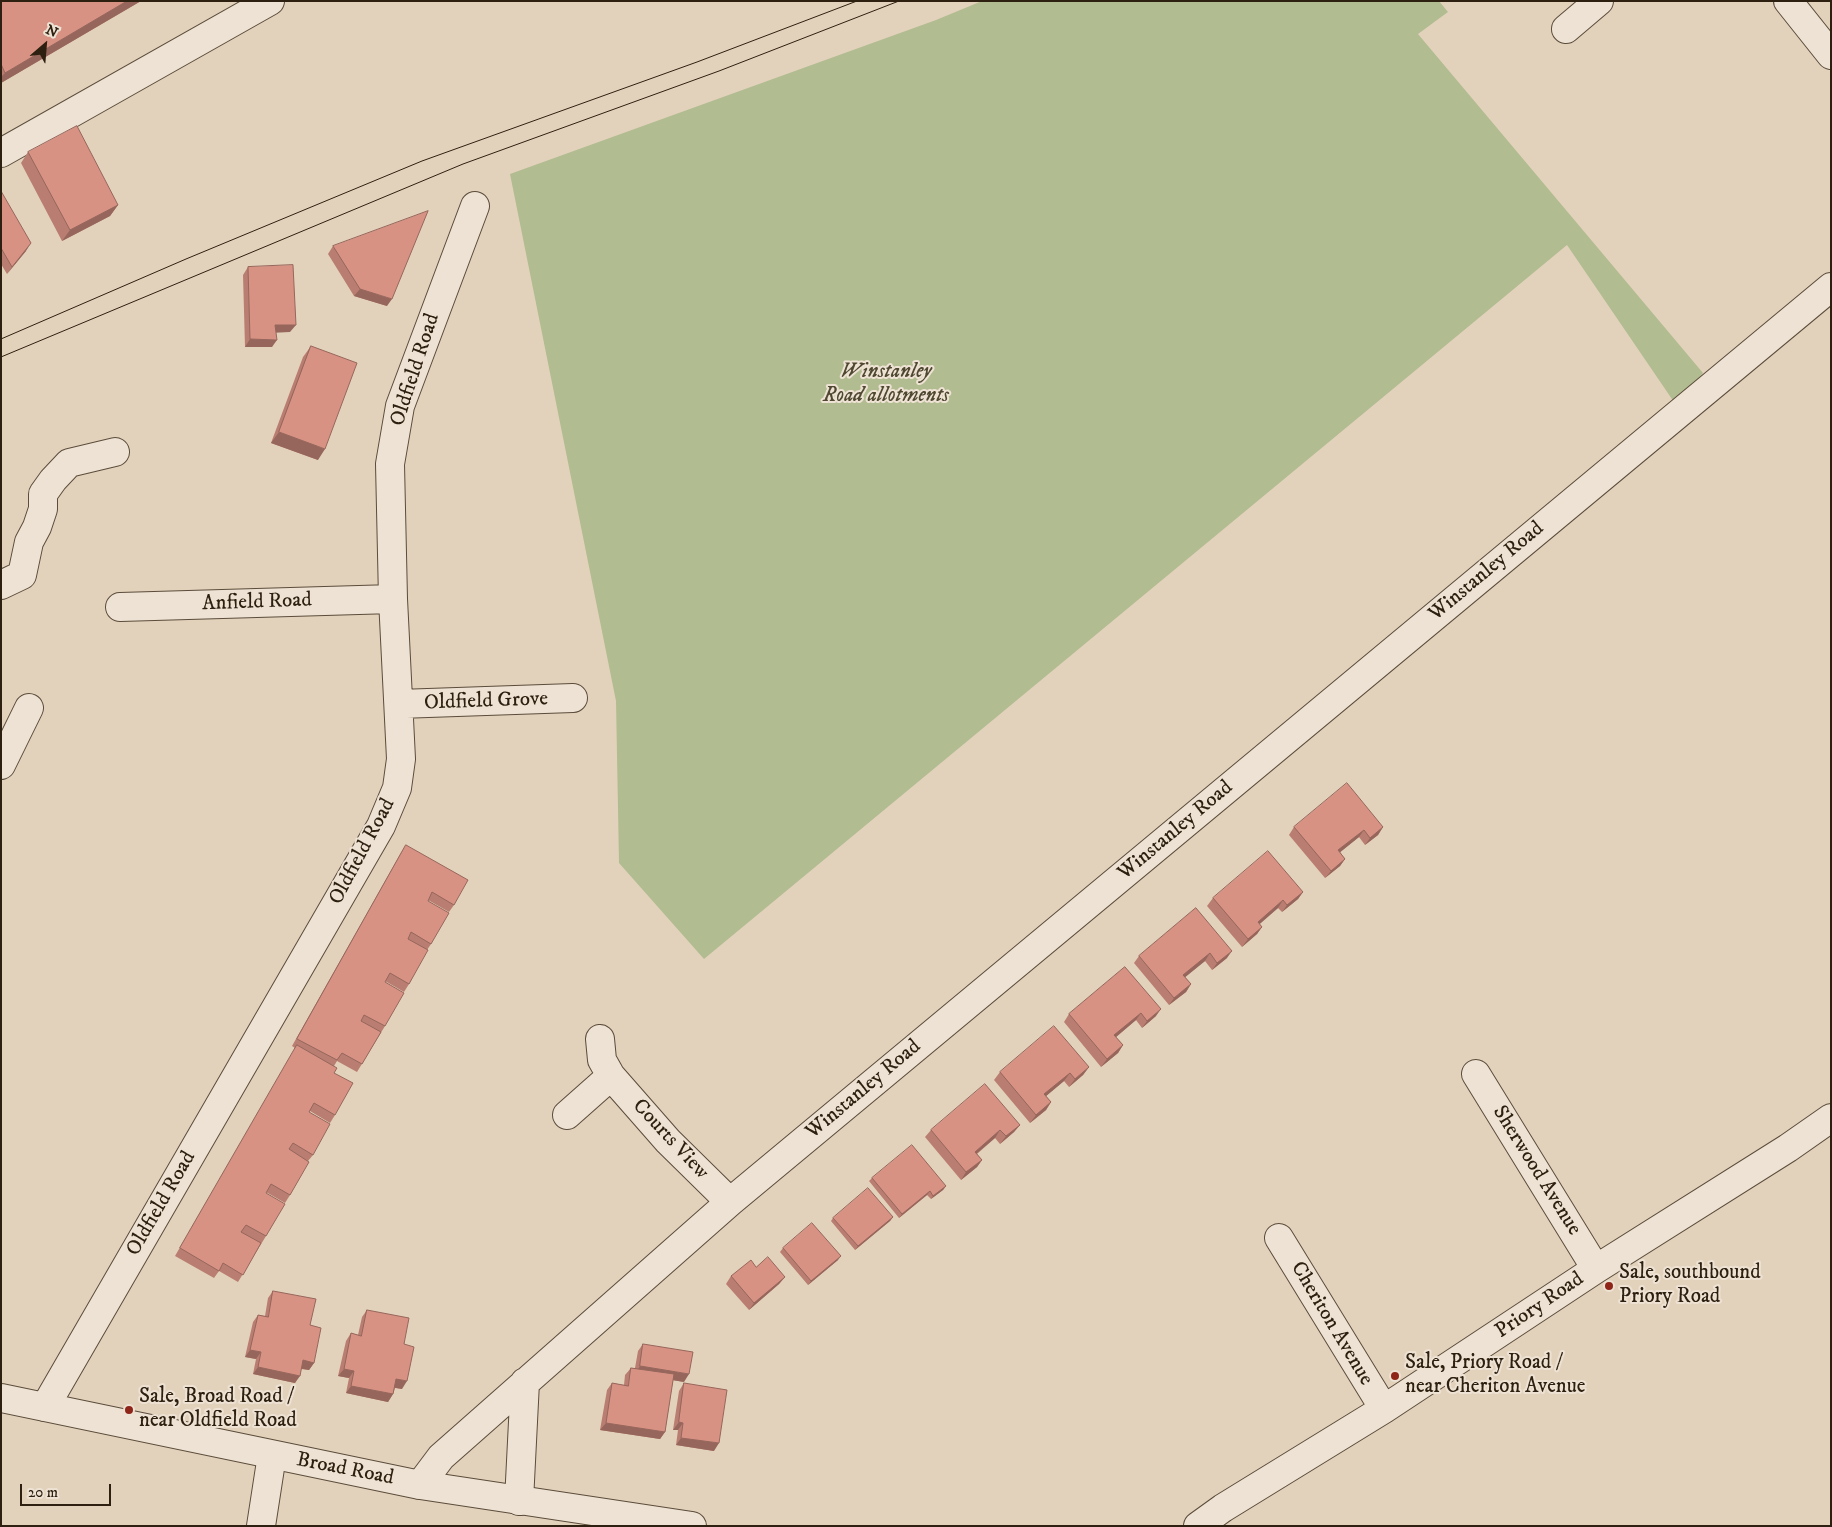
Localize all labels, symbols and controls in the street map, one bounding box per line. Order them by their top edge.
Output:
north arrow [20,20,70,70]
text: N [43,21,61,42]
street label: Oldfield Road [386,311,446,429]
park label: Winstanley Road allotments [823,360,949,410]
street label: Winstanley Road [1424,517,1550,627]
street label: Anfield Road [202,588,312,618]
street label: Oldfield Grove [424,687,548,717]
street label: Winstanley Road [1113,776,1239,886]
street label: Oldfield Road [324,795,402,909]
street label: Winstanley Road [801,1035,927,1145]
street label: Courts View [626,1094,714,1186]
street label: Sherwood Avenue [1486,1102,1586,1240]
street label: Oldfield Road [122,1147,202,1261]
street label: Cheriton Avenue [1284,1258,1378,1390]
place label: Sale, southbound Priory Road [1619,1261,1761,1311]
street label: Priory Road [1491,1267,1589,1345]
marker: Sale, southbound Priory Road [1603,1280,1615,1292]
place label: Sale, Priory Road / near Cheriton Avenue [1405,1351,1586,1401]
marker: Sale, Priory Road / near Cheriton Avenue [1389,1370,1401,1382]
place label: Sale, Broad Road / near Oldfield Road [139,1385,297,1435]
marker: Sale, Broad Road / near Oldfield Road [123,1404,135,1416]
street label: Broad Road [294,1448,396,1492]
scale bar [22,1474,114,1506]
text: 20 m [28,1483,58,1502]

